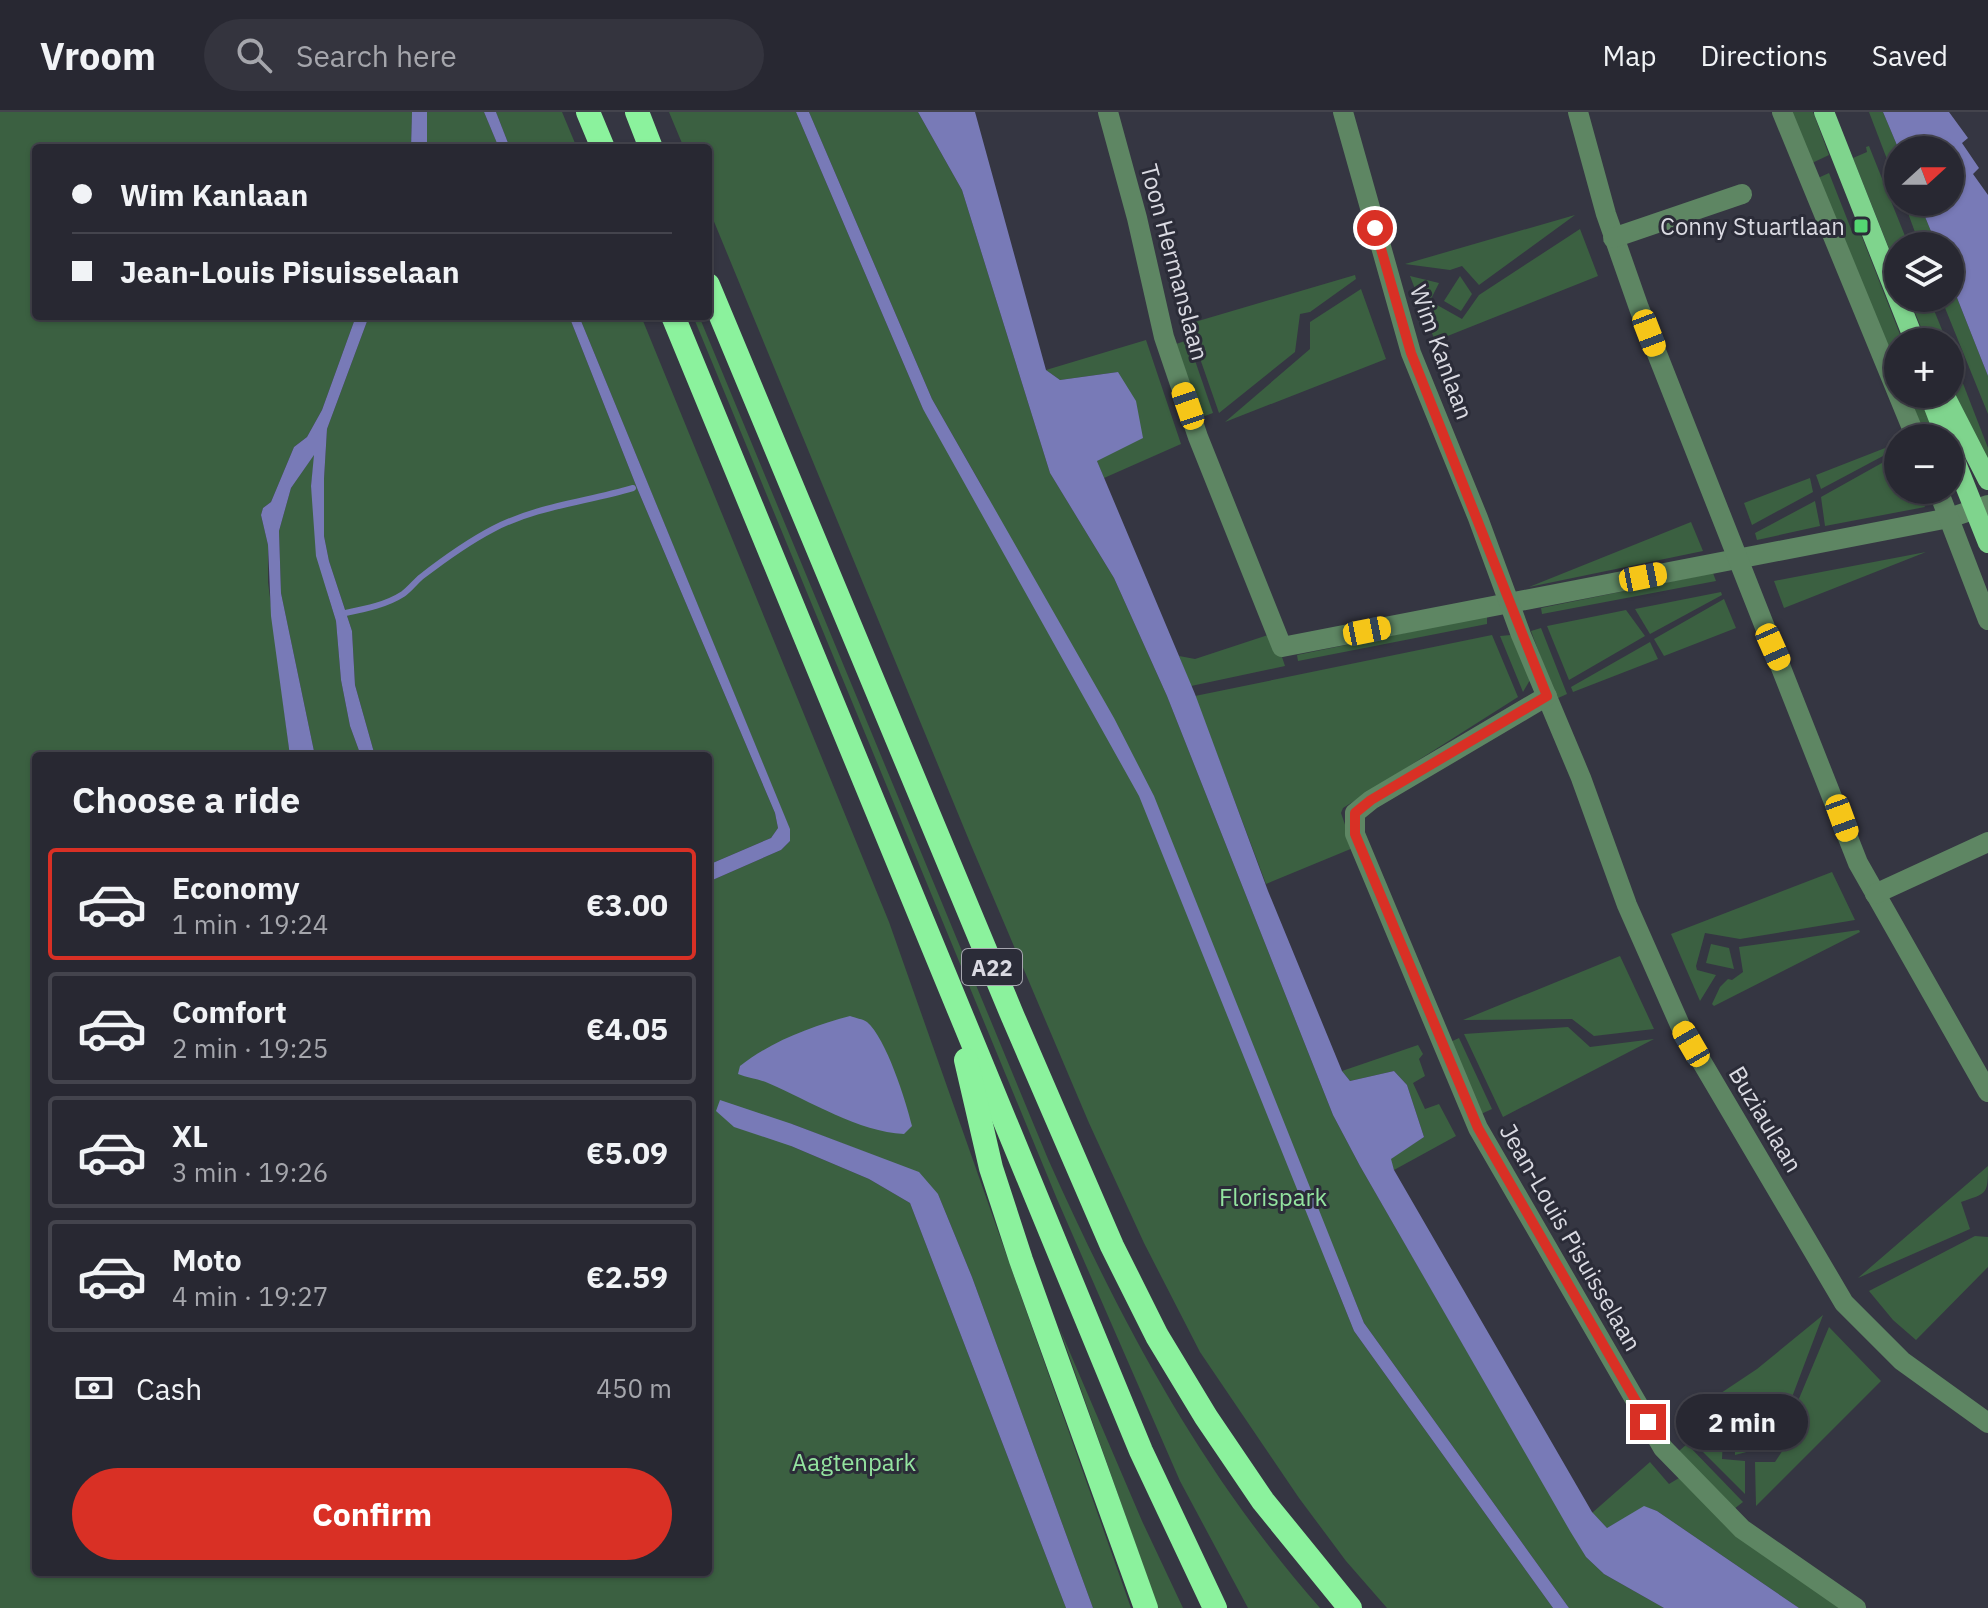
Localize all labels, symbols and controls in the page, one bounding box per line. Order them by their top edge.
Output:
search box [204,19,764,91]
text: Vroom [40,31,156,80]
icon: search [232,33,276,77]
text: Search here [296,36,457,75]
text: Map [1602,37,1656,74]
text: Directions [1700,37,1828,74]
text: Saved [1872,37,1948,74]
north arrow [1884,136,1964,216]
map controls [1884,136,1964,504]
street label: Toon Hermanslaan [1133,160,1217,364]
text: Wim Kanlaan [120,175,308,214]
route start [1357,210,1393,246]
place label: Conny Stuartlaan [1660,210,1845,242]
marker: Conny Stuartlaan [1852,217,1870,235]
button: layers [1884,232,1964,312]
text: Jean-Louis Pisuisselaan [120,252,460,291]
street label: Wim Kanlaan [1403,280,1481,424]
car [1629,306,1669,360]
button: + [1884,328,1964,408]
car [1169,379,1207,433]
button: − [1884,424,1964,504]
car [1617,561,1669,593]
car [1341,615,1393,647]
car [1752,620,1794,674]
text: Choose a ride [72,776,300,823]
car [1823,791,1861,845]
icon: car [76,868,148,940]
text: Economy [172,868,300,907]
text: €3.00 [586,885,668,924]
text: 1 min · 19:24 [172,907,328,941]
road number: A22 [962,949,1022,985]
icon: car [76,992,148,1064]
text: Comfort [172,992,287,1031]
text: €4.05 [586,1009,668,1048]
car [1669,1017,1713,1071]
text: 2 min · 19:25 [172,1031,328,1065]
street label: Buziaulaan [1722,1060,1810,1178]
icon: car [76,1116,148,1188]
text: XL [172,1116,208,1155]
street label: Jean-Louis Pisuisselaan [1493,1117,1649,1357]
text: €5.09 [586,1133,668,1172]
text: 3 min · 19:26 [172,1155,328,1189]
park label: Florispark [1219,1181,1327,1213]
icon: car [76,1240,148,1312]
text: Moto [172,1240,242,1279]
text: €2.59 [586,1257,668,1296]
text: 4 min · 19:27 [172,1279,328,1313]
icon: cash [72,1366,116,1410]
text: Cash [136,1369,202,1408]
text: 450 m [596,1371,672,1405]
callout: 2 min [1676,1394,1808,1450]
route end [1630,1404,1666,1440]
text: 2 min [1708,1405,1776,1439]
park label: Aagtenpark [792,1446,916,1478]
button: Confirm [72,1468,672,1560]

